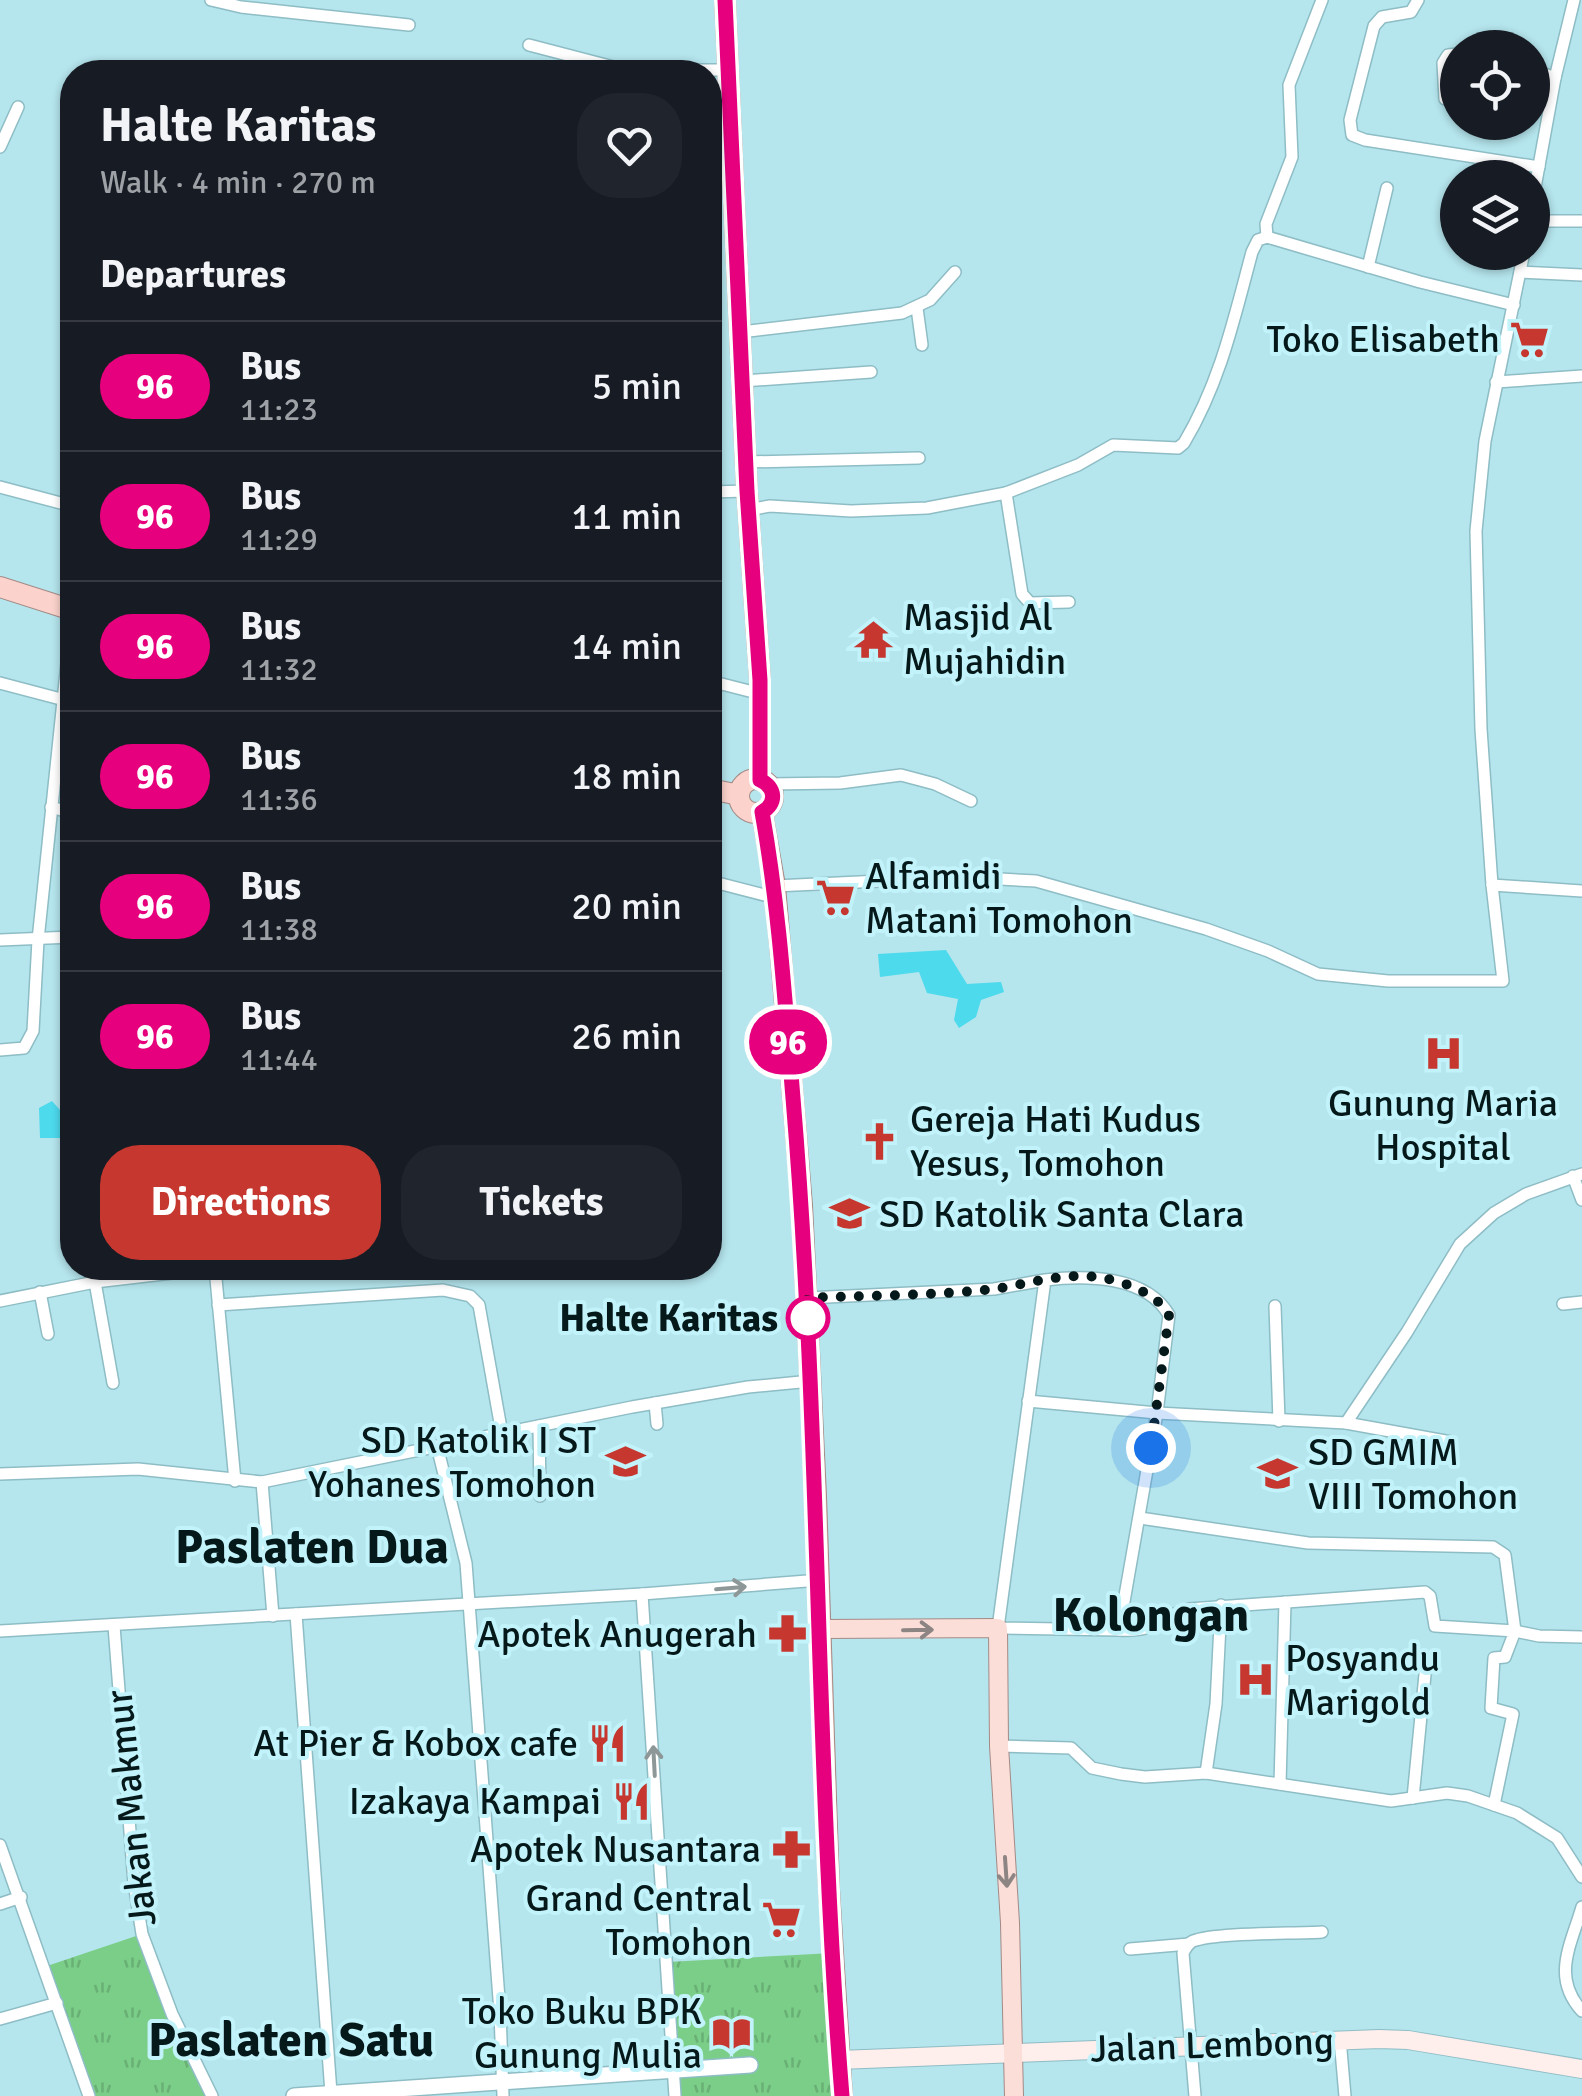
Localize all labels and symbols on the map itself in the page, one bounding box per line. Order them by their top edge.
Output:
place label: Toko Elisabeth [1267,316,1500,363]
supermarket icon: Toko Elisabeth [1509,318,1551,360]
place label: Masjid Al Mujahidin [903,594,1066,685]
temple icon: Masjid Al Mujahidin [852,618,894,660]
place label: Alfamidi Matani Tomohon [865,853,1133,944]
supermarket icon: Alfamidi Matani Tomohon [814,877,856,919]
line badge: 96 [743,1010,833,1074]
hospital icon: Gunung Maria Hospital [1422,1033,1464,1075]
place label: Gunung Maria Hospital [1328,1080,1558,1171]
place label: Gereja Hati Kudus Yesus, Tomohon [910,1096,1201,1187]
church icon: Gereja Hati Kudus Yesus, Tomohon [859,1120,901,1162]
place label: SD Katolik Santa Clara [879,1191,1244,1238]
school or university icon: SD Katolik Santa Clara [828,1193,870,1235]
place label: Halte Karitas [559,1295,778,1342]
marker: Halte Karitas [787,1297,829,1339]
place label: SD Katolik I ST Yohanes Tomohon [308,1417,596,1508]
your location [1126,1423,1176,1473]
place label: SD GMIM VIII Tomohon [1308,1429,1518,1520]
school or university icon: SD Katolik I ST Yohanes Tomohon [605,1441,647,1483]
school or university icon: SD GMIM VIII Tomohon [1257,1453,1299,1495]
district label: Paslaten Dua [175,1518,449,1577]
one-way arrow [714,1578,747,1597]
district label: Kolongan [1053,1586,1249,1645]
place label: Apotek Anugerah [477,1611,757,1658]
pharmacy icon: Apotek Anugerah [766,1613,808,1655]
one-way arrow [901,1620,933,1639]
place label: Posyandu Marigold [1285,1635,1440,1726]
hospital icon: Posyandu Marigold [1234,1659,1276,1701]
street label: Jakan Makmur [95,1688,167,1928]
place label: At Pier & Kobox cafe [253,1720,578,1767]
restaurant icon: At Pier & Kobox cafe [587,1722,629,1764]
one-way arrow [644,1746,663,1778]
place label: Izakaya Kampai [349,1778,601,1825]
restaurant icon: Izakaya Kampai [610,1780,652,1822]
place label: Apotek Nusantara [470,1826,761,1873]
pharmacy icon: Apotek Nusantara [770,1828,812,1870]
one-way arrow [997,1855,1016,1887]
place label: Grand Central Tomohon [526,1875,752,1966]
supermarket icon: Grand Central Tomohon [761,1899,803,1941]
place label: Toko Buku BPK Gunung Mulia [462,1988,702,2079]
district label: Paslaten Satu [148,2011,434,2070]
library icon: Toko Buku BPK Gunung Mulia [711,2012,753,2054]
street label: Jalan Lembong [1089,2017,1335,2073]

